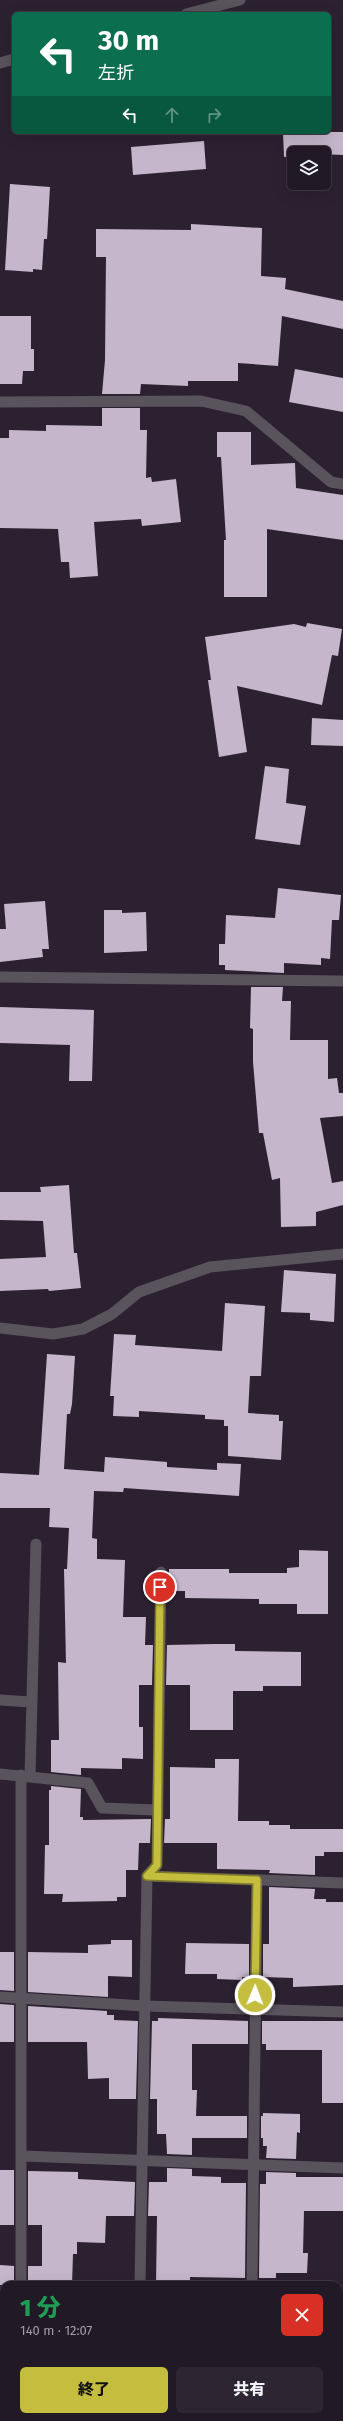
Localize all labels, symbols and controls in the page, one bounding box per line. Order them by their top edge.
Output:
text: 30 m [98,24,159,57]
icon: left [32,28,84,80]
text: 左折 [98,62,134,84]
icon: left [119,104,141,126]
icon: ahead [161,104,183,126]
icon: right [203,104,225,126]
map controls [287,146,331,190]
button: layers [287,146,331,190]
pin [143,1570,177,1604]
icon: arrive [149,1576,171,1598]
position arrow [234,1974,276,2016]
text: 1 分 [20,2294,61,2322]
button: close [281,2294,323,2336]
text: 140 m · 12:07 [20,2323,92,2338]
button: 終了 [20,2367,168,2413]
button: 共有 [176,2367,323,2413]

